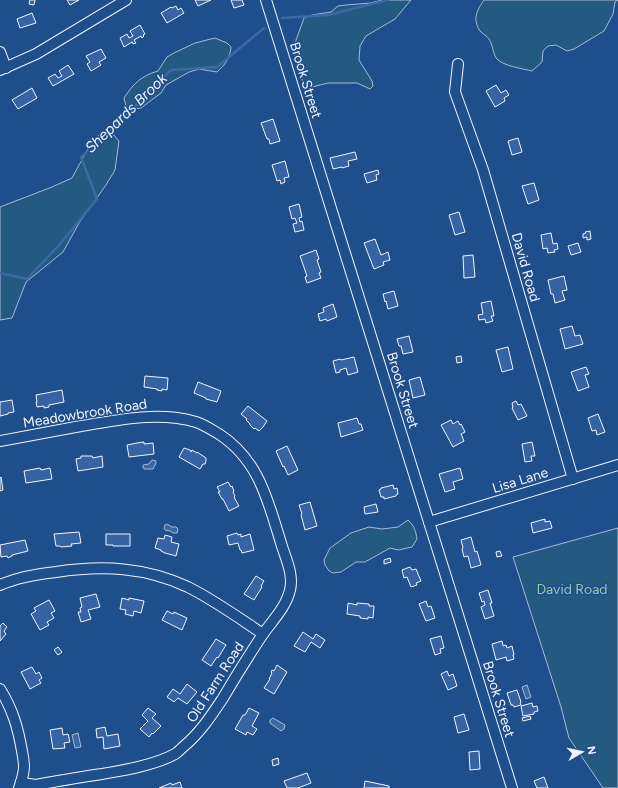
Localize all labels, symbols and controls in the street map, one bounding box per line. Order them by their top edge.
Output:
street label: Brook Street [286,40,325,120]
water label: Shepards Brook [81,69,171,157]
street label: David Road [508,231,543,304]
street label: Brook Street [383,350,422,430]
street label: Meadowbrook Road [22,395,148,432]
street label: Lisa Lane [490,464,550,497]
park label: David Road [536,581,608,598]
street label: Old Farm Road [183,639,248,726]
street label: Brook Street [479,659,518,739]
north arrow [562,732,602,772]
text: N [584,745,598,756]

